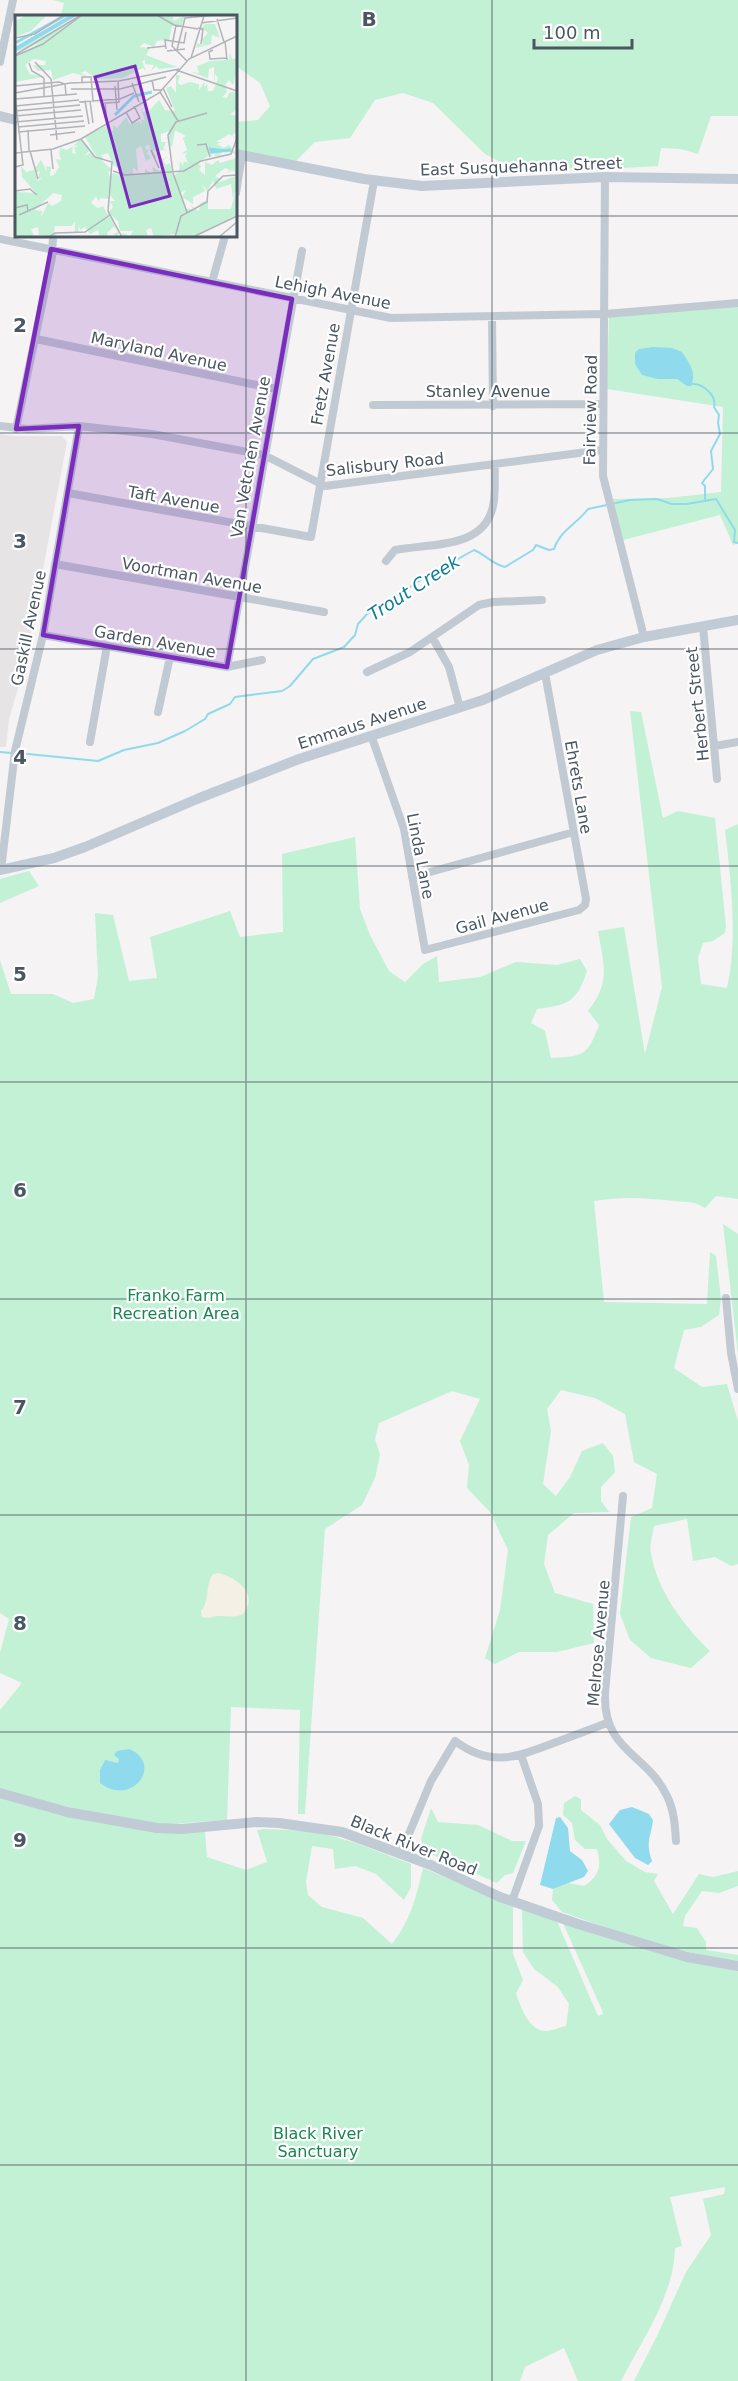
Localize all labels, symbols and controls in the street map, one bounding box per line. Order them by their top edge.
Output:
text: B [361,7,377,31]
scale bar [534,12,632,50]
inset map [15,15,237,237]
text: 100 m [543,22,601,43]
street label: East Susquehanna Street [420,153,622,180]
street label: Lehigh Avenue [273,272,393,313]
text: 2 [13,313,27,337]
street label: Fretz Avenue [307,322,344,427]
street label: Maryland Avenue [89,328,229,375]
street label: Fairview Road [580,355,601,465]
street label: Van Vetchen Avenue [227,375,274,539]
street label: Stanley Avenue [426,382,550,401]
street label: Salisbury Road [325,449,445,480]
street label: Taft Avenue [125,482,221,517]
text: 3 [13,529,27,553]
water label: Trout Creek [364,549,465,625]
street label: Voortman Avenue [120,554,264,597]
street label: Gaskill Avenue [7,569,50,688]
street label: Garden Avenue [93,621,217,662]
street label: Herbert Street [682,646,713,762]
street label: Emmaus Avenue [295,694,429,753]
street label: Ehrets Lane [561,739,596,835]
text: 4 [13,745,27,769]
street label: Linda Lane [403,811,438,901]
street label: Gail Avenue [453,895,551,938]
text: 5 [13,962,27,986]
text: 6 [13,1178,27,1202]
park label: Franko Farm Recreation Area [112,1286,240,1323]
text: 7 [13,1395,27,1419]
street label: Melrose Avenue [584,1579,613,1707]
text: 8 [13,1611,27,1635]
street label: Black River Road [348,1811,480,1880]
text: 9 [13,1828,27,1852]
park label: Black River Sanctuary [273,2124,363,2161]

